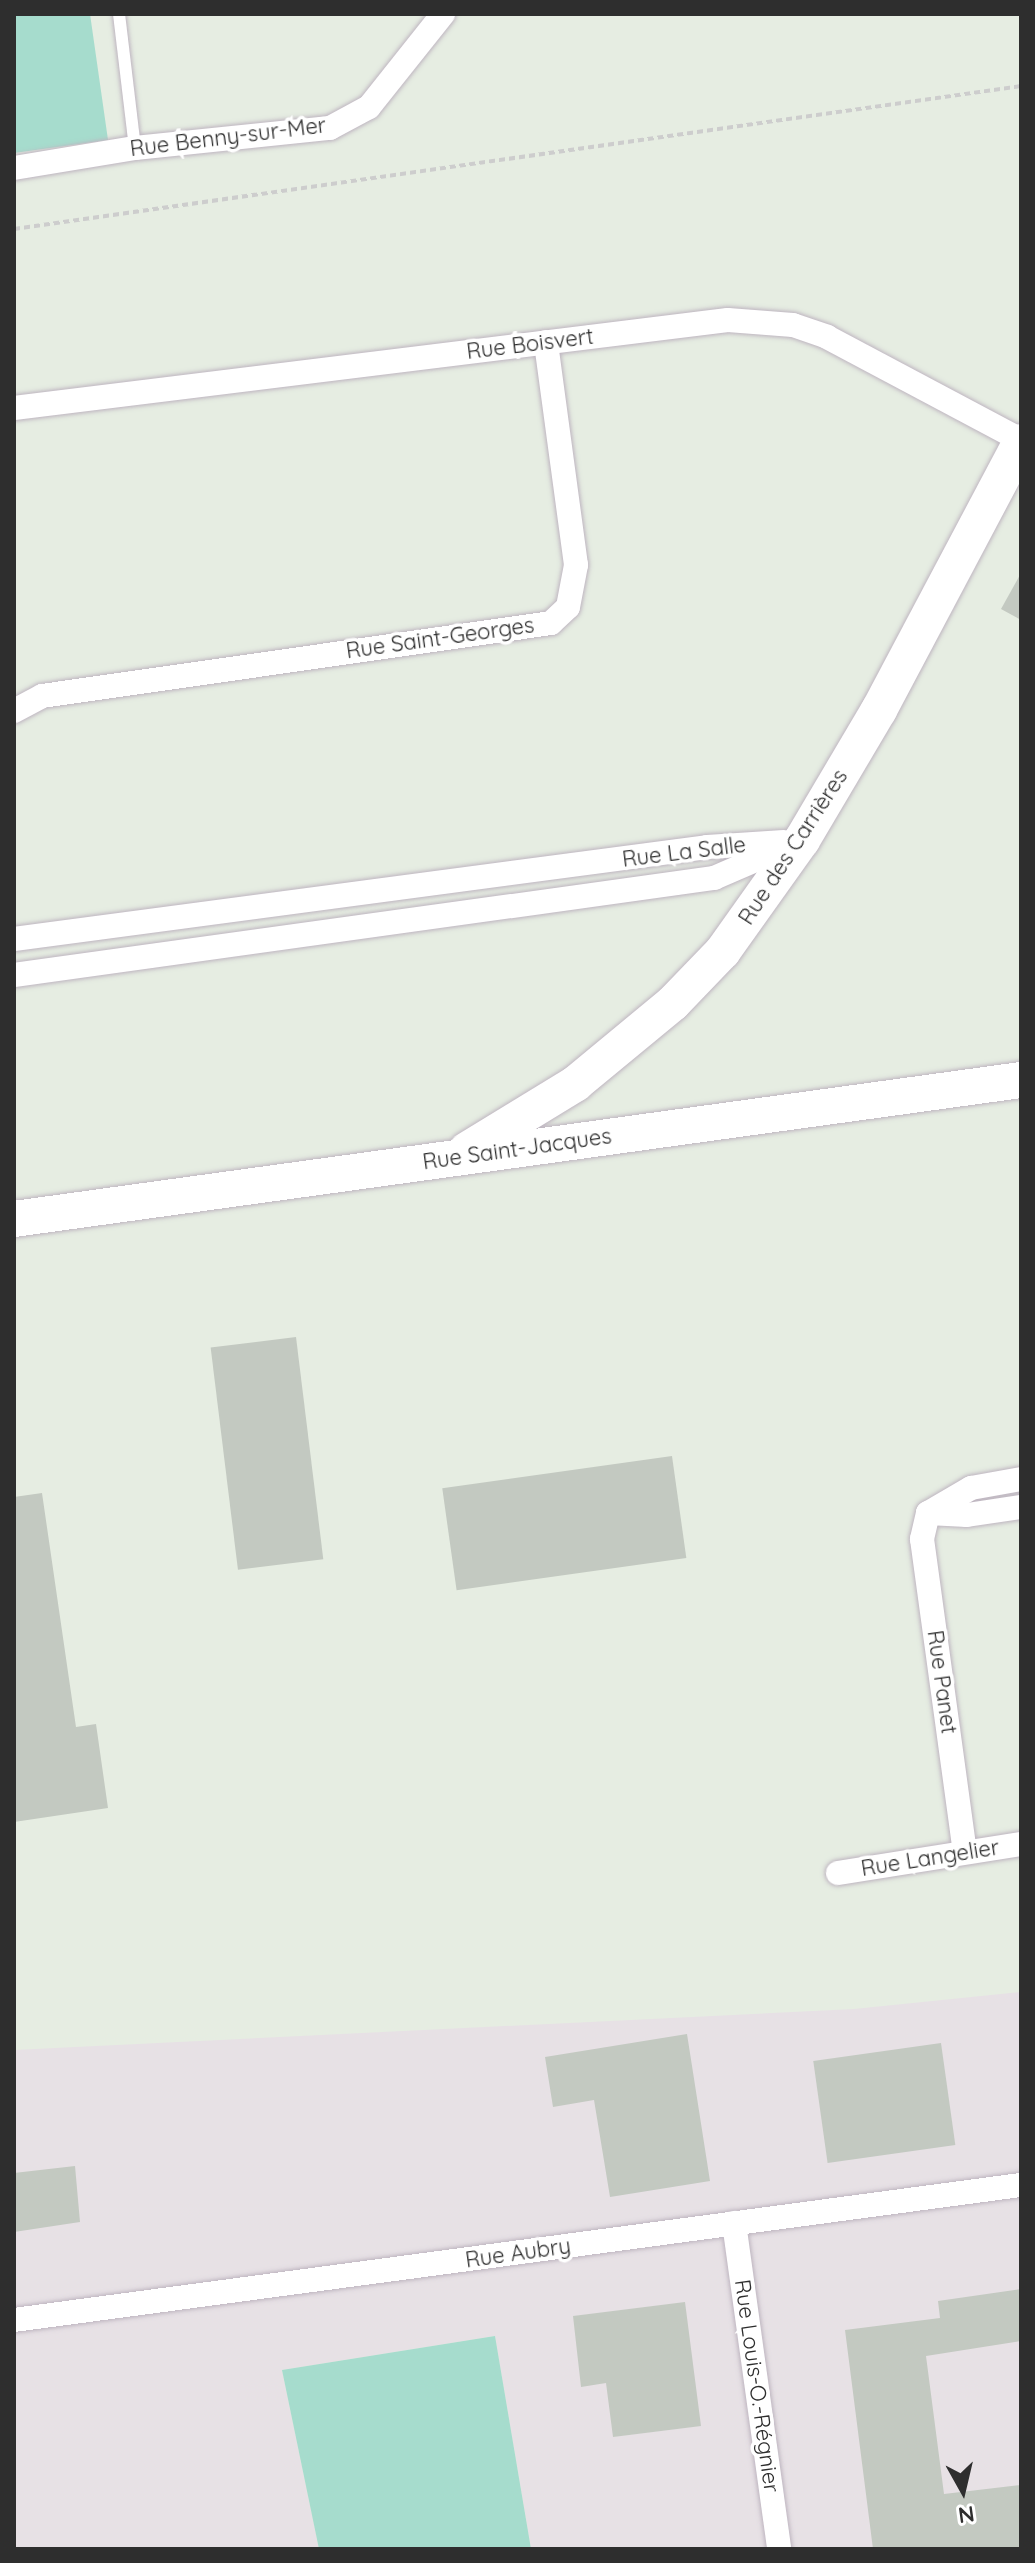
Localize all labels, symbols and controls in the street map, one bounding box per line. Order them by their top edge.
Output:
street label: Rue Benny-sur-Mer [128,112,328,162]
street label: Rue Boisvert [465,323,595,365]
street label: Rue Saint-Georges [344,612,536,664]
street label: Rue des Carrières [733,764,853,930]
street label: Rue La Salle [621,831,747,873]
street label: Rue Saint-Jacques [421,1123,613,1175]
street label: Rue Panet [922,1628,962,1736]
street label: Rue Langelier [859,1834,1001,1882]
street label: Rue Aubry [464,2233,572,2273]
street label: Rue Louis-O.-Régnier [729,2278,785,2494]
north arrow [923,2451,1003,2531]
text: N [956,2500,976,2530]

